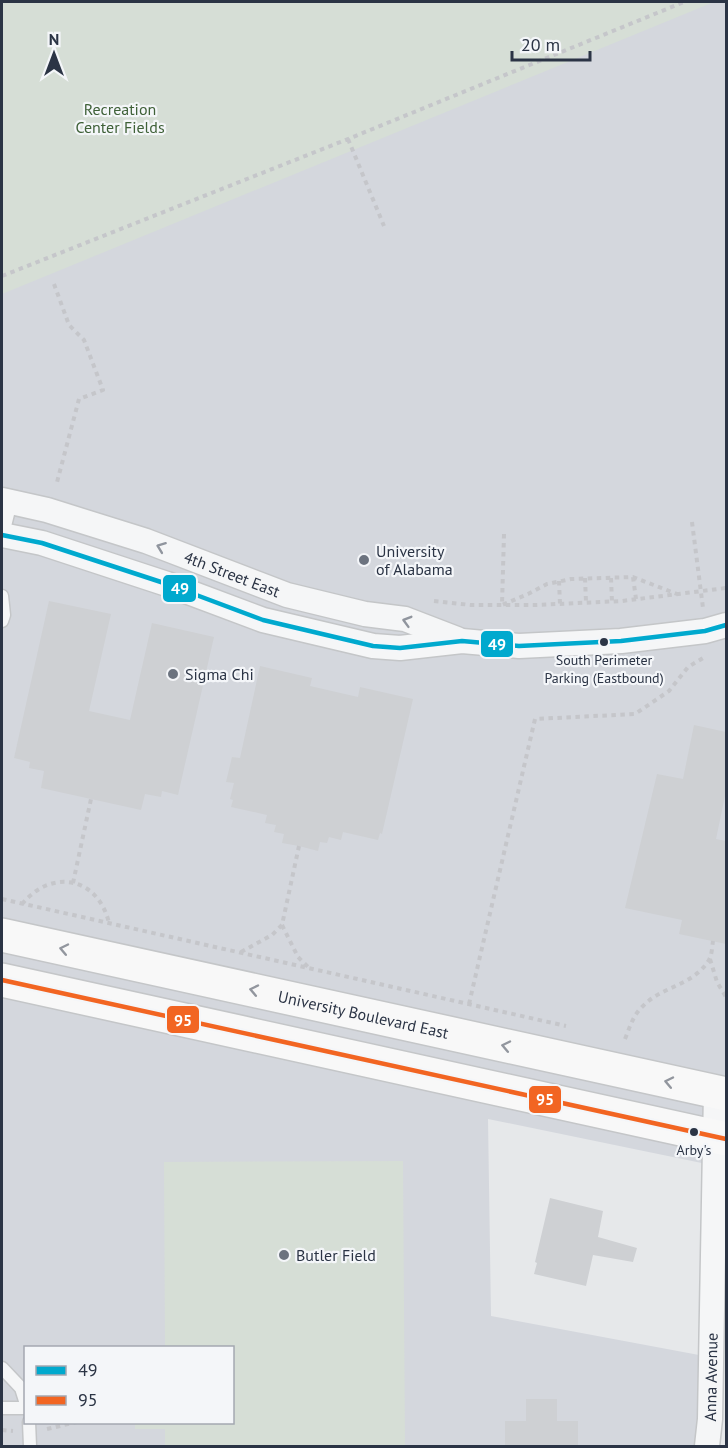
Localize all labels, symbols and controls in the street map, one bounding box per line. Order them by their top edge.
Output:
north arrow [24,24,84,84]
scale bar [512,24,590,62]
text: N [49,29,59,49]
text: 20 m [521,33,560,56]
park label: Recreation Center Fields [75,99,165,137]
place label: University of Alabama [376,541,453,579]
one-way arrow [156,542,167,554]
street label: 4th Street East [181,547,283,602]
marker: University of Alabama [357,553,371,567]
line badge: 49 [162,574,197,603]
text: 49 [171,578,189,598]
one-way arrow [402,615,412,628]
line badge: 49 [480,630,514,658]
text: 49 [488,634,506,654]
marker: South Perimeter Parking (Eastbound) [598,636,610,648]
place label: South Perimeter Parking (Eastbound) [544,651,664,687]
place label: Sigma Chi [185,664,254,684]
marker: Sigma Chi [166,667,180,681]
one-way arrow [59,943,69,956]
one-way arrow [250,985,260,998]
street label: University Boulevard East [276,986,451,1043]
line badge: 95 [166,1005,200,1034]
text: 95 [174,1010,192,1030]
one-way arrow [502,1040,512,1053]
one-way arrow [665,1076,675,1089]
line badge: 95 [528,1085,562,1114]
text: 95 [536,1089,554,1109]
marker: Arby's [688,1126,700,1138]
place label: Arby's [677,1141,712,1159]
place label: Butler Field [296,1245,376,1265]
marker: Butler Field [277,1248,291,1262]
street label: Anna Avenue [700,1333,722,1422]
legend [24,1346,234,1424]
text: 49 [78,1358,98,1381]
text: 95 [78,1388,98,1411]

